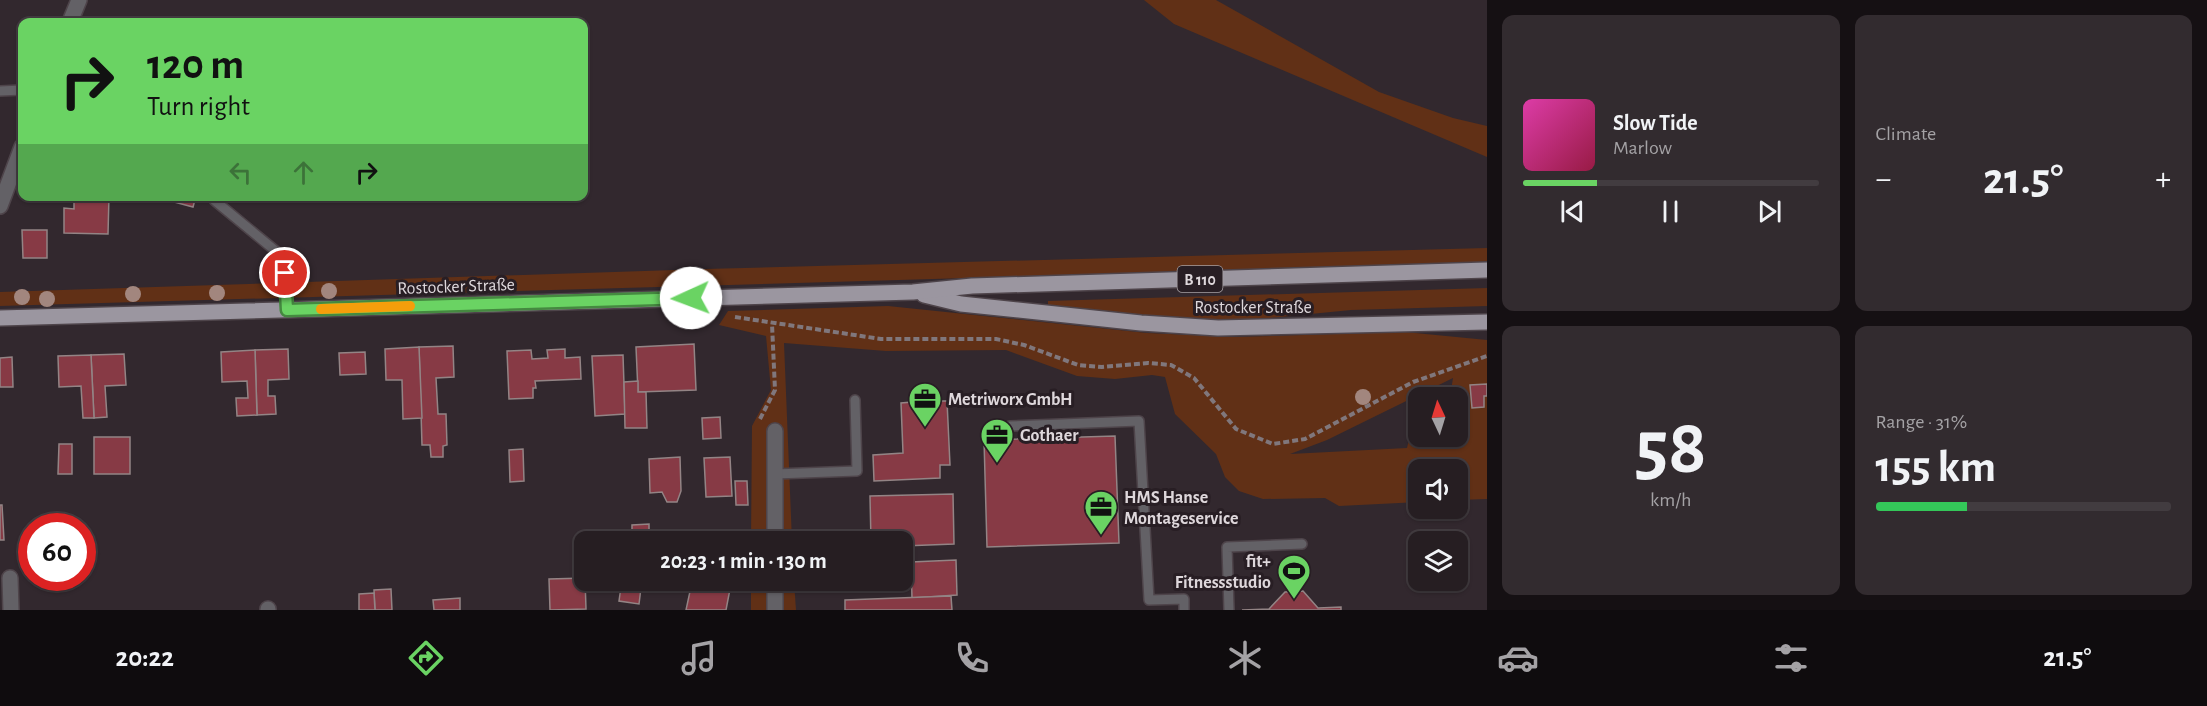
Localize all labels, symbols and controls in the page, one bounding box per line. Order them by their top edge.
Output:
icon: right [48,42,126,120]
text: 120 m [147,44,244,86]
text: Turn right [147,93,250,120]
text: Slow Tide [1613,112,1698,134]
text: Climate [1876,124,1936,144]
text: Marlow [1613,138,1672,158]
icon: left [224,156,257,189]
icon: ahead [287,156,320,189]
icon: right [350,156,383,189]
text: 21.5° [1983,157,2063,202]
text: − [1876,163,1891,196]
text: + [2155,163,2171,196]
icon: previous [1556,195,1589,228]
icon: pause [1654,195,1687,228]
icon: next [1753,195,1786,228]
pin [259,247,310,298]
icon: arrive [268,256,301,289]
position arrow [659,266,723,330]
road number: B 110 [1178,266,1222,292]
street label: Rostocker Straße [397,276,515,298]
street label: Rostocker Straße [1194,299,1312,317]
office icon: Metriworx GmbH [907,381,943,428]
north arrow [1408,387,1468,447]
map controls [1408,387,1468,591]
place label: Metriworx GmbH [948,391,1073,409]
text: 58 [1635,410,1707,488]
text: Range · 31% [1876,412,1967,432]
office icon: Gothaer [979,417,1015,464]
place label: Gothaer [1020,427,1079,445]
text: 155 km [1876,445,1996,490]
button: sound [1408,459,1468,519]
office icon: HMS Hanse Montageservice [1083,489,1119,536]
place label: HMS Hanse Montageservice [1124,489,1238,528]
text: km/h [1650,490,1691,510]
speed limit sign: 60 [18,513,96,591]
button: layers [1408,531,1468,591]
text: 20:23 · 1 min · 130 m [660,550,827,572]
place label: fit+ Fitnessstudio [1175,553,1271,592]
sports icon: fit+ Fitnessstudio [1276,553,1312,600]
icon: directions [405,637,447,679]
icon: music [678,637,720,679]
icon: phone [951,637,993,679]
icon: climate [1224,637,1266,679]
icon: car [1497,637,1539,679]
icon: filters [1770,637,1812,679]
text: 20:22 [116,644,174,671]
text: 21.5° [2043,644,2091,671]

